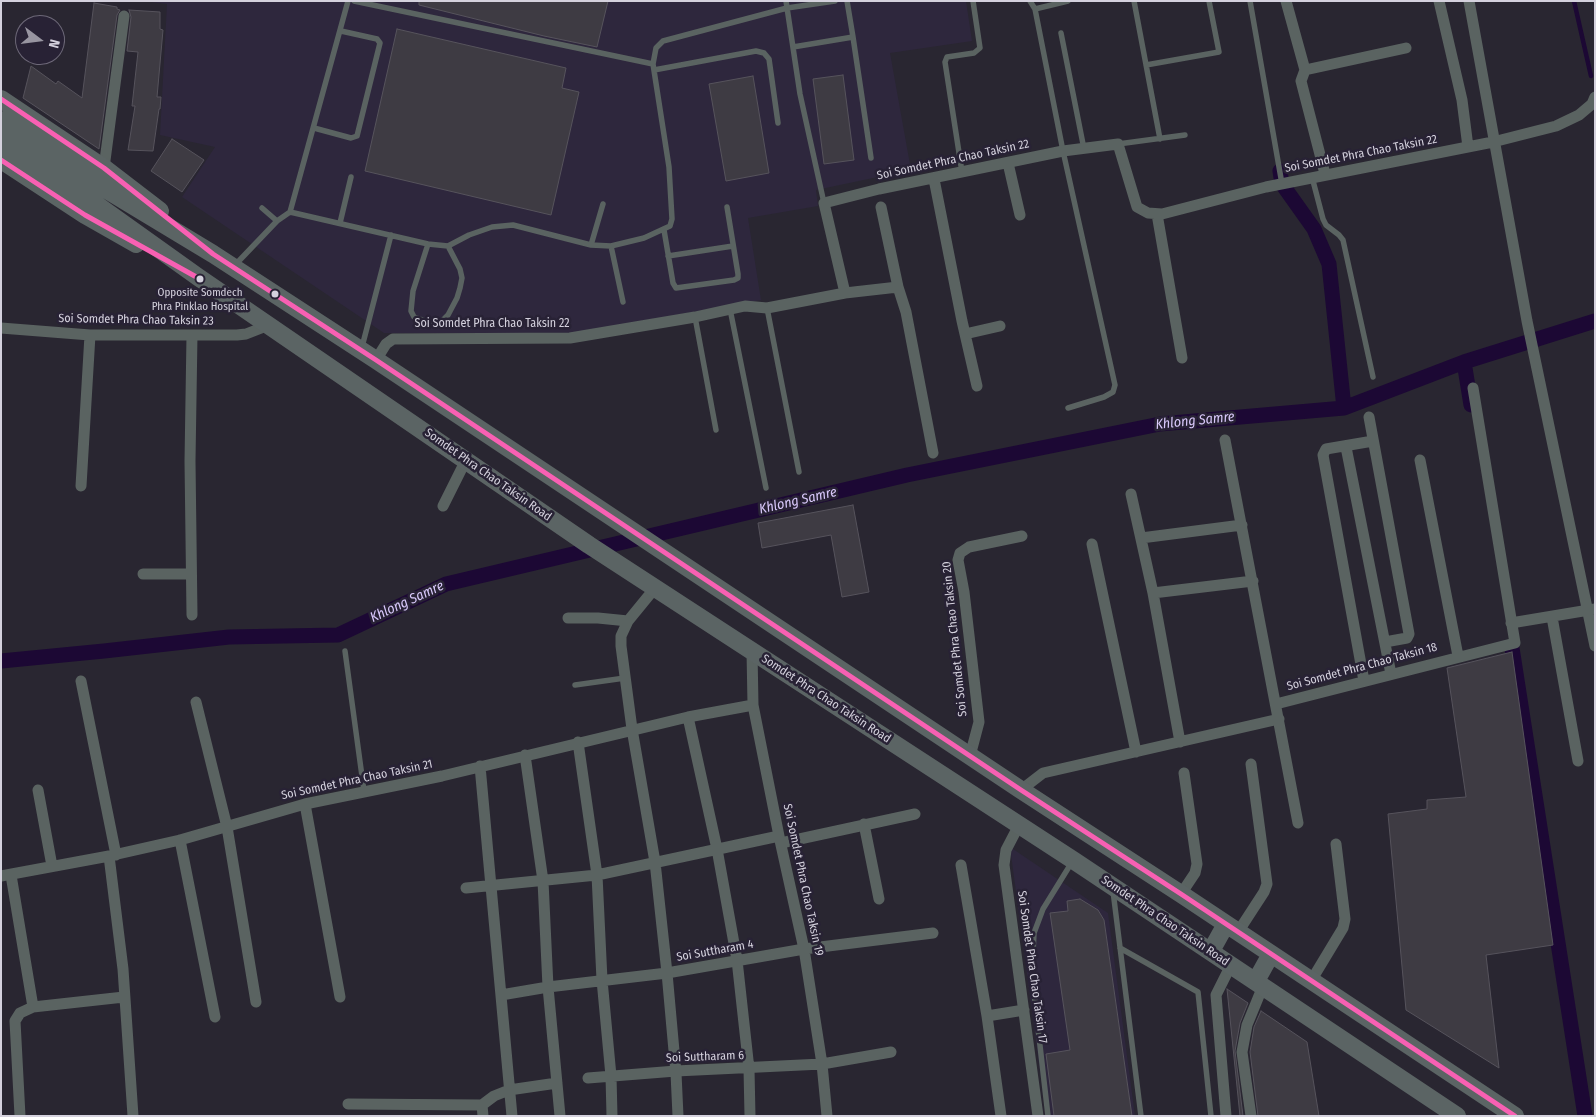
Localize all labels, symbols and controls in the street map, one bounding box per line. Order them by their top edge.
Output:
north arrow [15,15,65,65]
text: N [45,37,63,50]
street label: Soi Somdet Phra Chao Taksin 22 [1283,132,1439,176]
street label: Soi Somdet Phra Chao Taksin 22 [876,137,1030,183]
marker: Opposite Somdech Phra Pinklao Hospital [195,274,205,284]
place label: Opposite Somdech Phra Pinklao Hospital [152,286,248,312]
unlabelled marker [270,289,280,299]
street label: Soi Somdet Phra Chao Taksin 23 [58,311,214,329]
street label: Soi Somdet Phra Chao Taksin 22 [414,317,570,331]
water label: Khlong Samre [1155,408,1235,434]
street label: Somdet Phra Chao Taksin Road [422,426,554,524]
water label: Khlong Samre [757,484,839,518]
street label: Soi Somdet Phra Chao Taksin 20 [940,561,970,717]
water label: Khlong Samre [367,578,447,626]
street label: Soi Somdet Phra Chao Taksin 18 [1285,640,1439,694]
street label: Somdet Phra Chao Taksin Road [759,652,893,746]
street label: Soi Somdet Phra Chao Taksin 21 [280,757,434,803]
street label: Soi Somdet Phra Chao Taksin 19 [780,803,826,957]
street label: Somdet Phra Chao Taksin Road [1098,873,1232,969]
street label: Soi Somdet Phra Chao Taksin 17 [1014,890,1050,1044]
street label: Soi Suttharam 4 [675,937,755,965]
street label: Soi Suttharam 6 [666,1048,744,1066]

